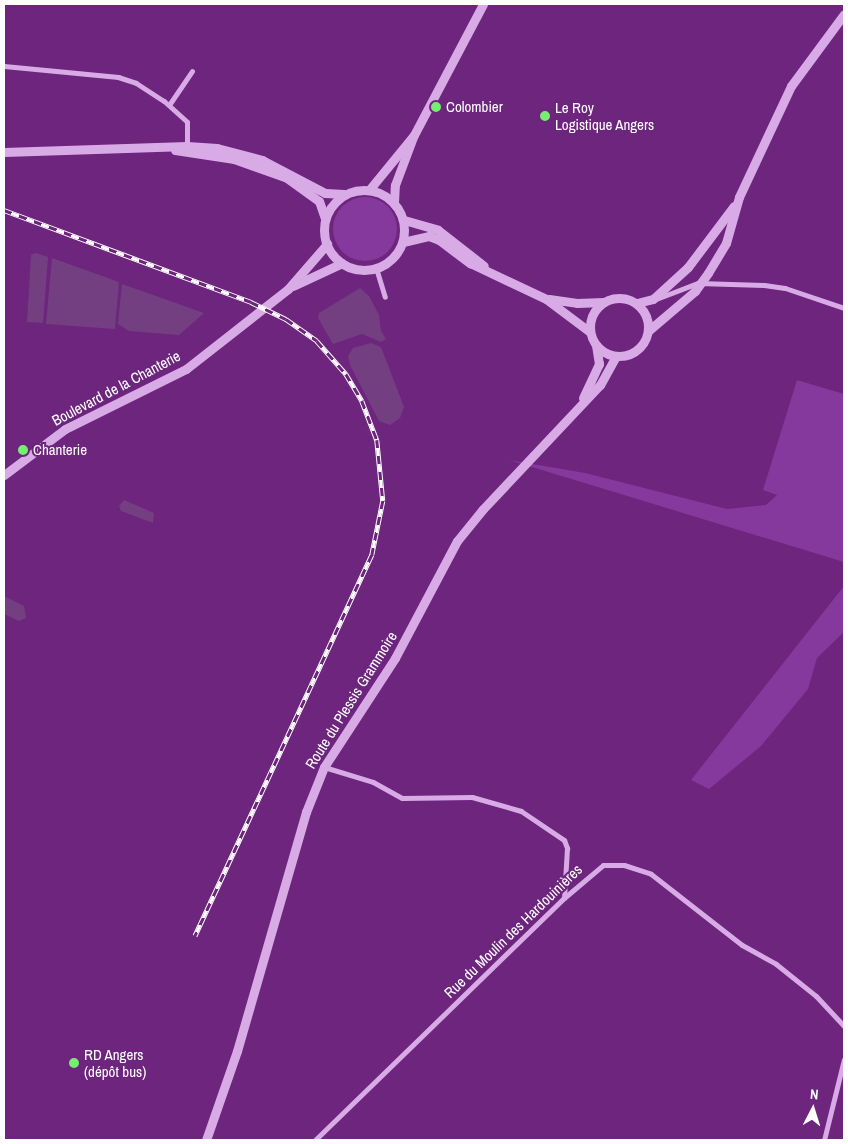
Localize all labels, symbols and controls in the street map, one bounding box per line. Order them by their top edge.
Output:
place label: Colombier [446,98,503,116]
place label: Le Roy Logistique Angers [555,98,655,133]
marker: Colombier [430,101,442,113]
marker: Le Roy Logistique Angers [539,110,551,122]
street label: Boulevard de la Chanterie [49,347,183,429]
place label: Chanterie [33,441,87,459]
marker: Chanterie [17,444,29,456]
street label: Route du Plessis Grammoire [301,628,401,772]
street label: Rue du Moulin des Hardouinières [440,860,586,1002]
place label: RD Angers (dépôt bus) [84,1045,146,1080]
marker: RD Angers (dépôt bus) [68,1057,80,1069]
north arrow [788,1084,838,1134]
text: N [809,1085,819,1103]

